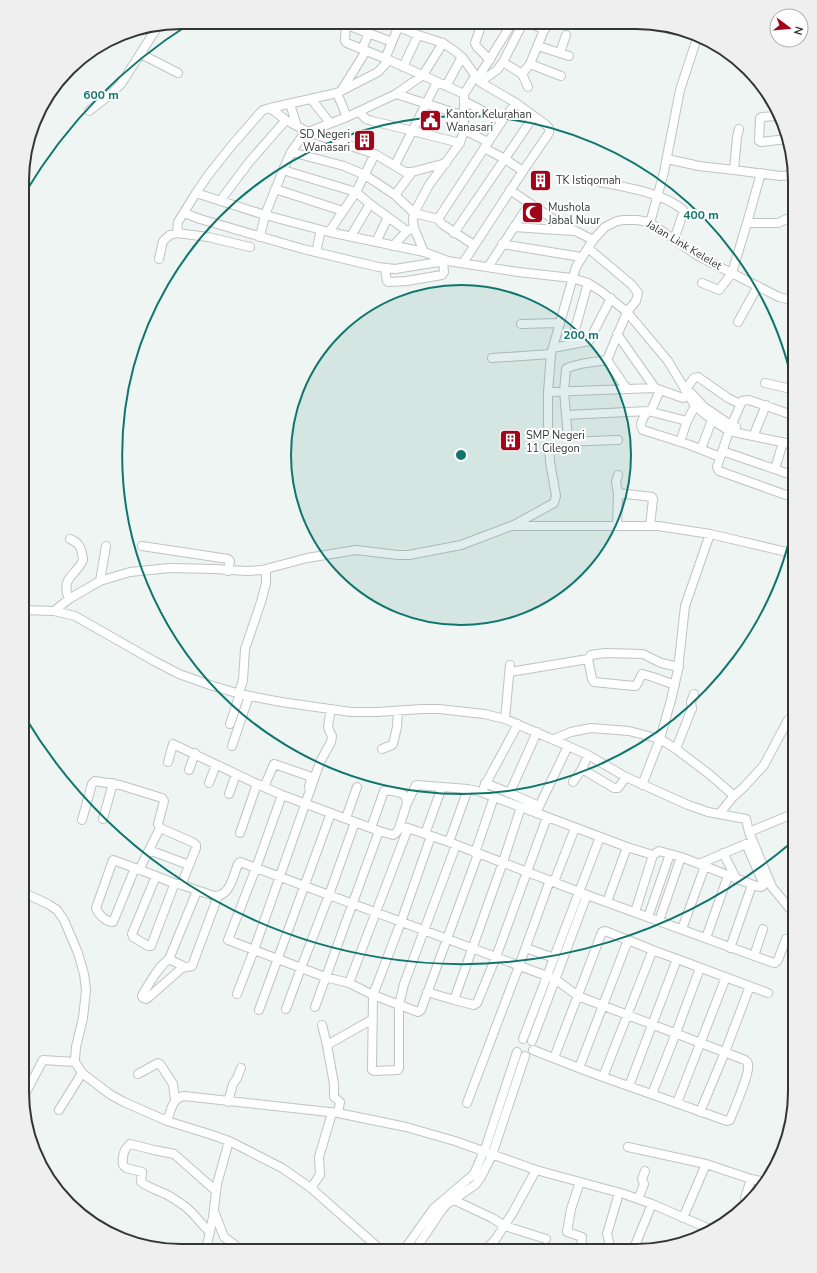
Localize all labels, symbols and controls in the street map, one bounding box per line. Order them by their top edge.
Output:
north arrow [769,8,809,48]
text: N [790,25,806,37]
text: 600 m [83,87,119,103]
public building icon: Kantor Kelurahan Wanasari [418,107,444,133]
place label: Kantor Kelurahan Wanasari [446,107,532,135]
place label: SD Negeri Wanasari [299,127,350,155]
building icon: SD Negeri Wanasari [352,127,378,153]
building icon: TK Istiqomah [527,167,553,193]
place label: TK Istiqomah [556,173,621,188]
mosque icon: Mushola Jabal Nuur [519,200,545,226]
place label: Mushola Jabal Nuur [547,200,600,228]
text: 400 m [683,207,719,223]
street label: Jalan Link Kelelet [643,216,725,273]
text: 200 m [563,327,599,343]
building icon: SMP Negeri 11 Cilegon [497,428,523,454]
place label: SMP Negeri 11 Cilegon [526,428,585,456]
centre of rings [454,448,468,462]

